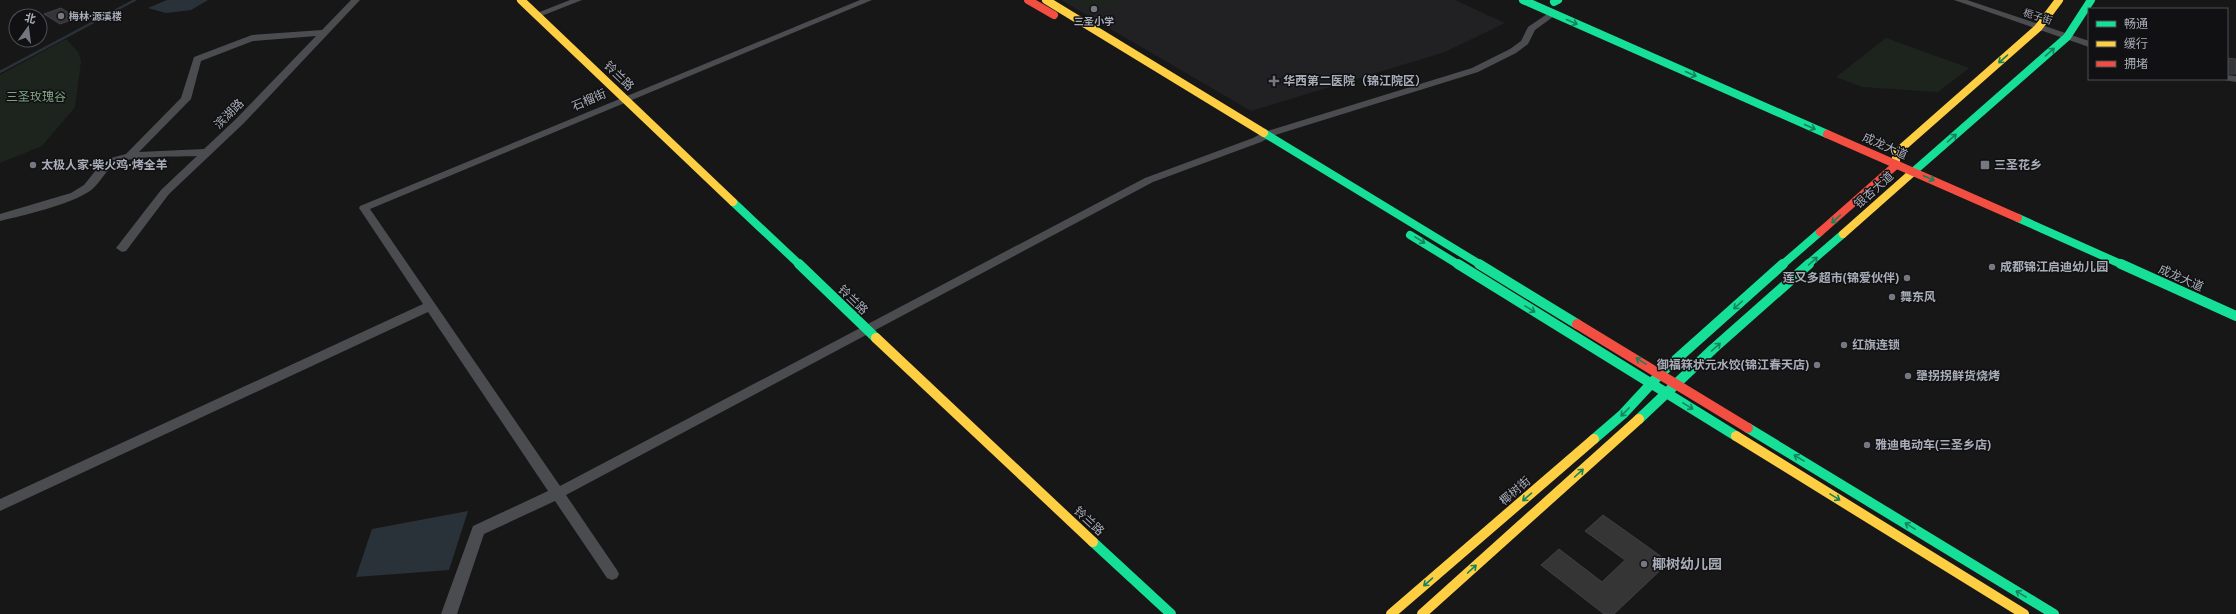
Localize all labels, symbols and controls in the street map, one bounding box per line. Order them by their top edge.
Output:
marker: 三圣小学 [1089,4,1099,14]
street label: 栀子街 [2022,5,2054,27]
north arrow [8,8,48,48]
legend [2088,8,2228,80]
text: 北 [23,9,38,26]
place label: 梅林·源溪楼 [68,9,122,23]
marker: 梅林·源溪楼 [56,11,66,21]
place label: 三圣小学 [1074,14,1114,28]
text: 畅通 [2124,15,2148,32]
one-way arrow [1565,18,1577,26]
text: 缓行 [2124,35,2148,52]
one-way arrow [2044,48,2055,57]
one-way arrow [1998,54,2009,63]
text: 拥堵 [2124,55,2148,72]
street label: 铃兰路 [600,57,638,94]
one-way arrow [1684,71,1696,78]
place label: 华西第二医院（锦江院区） [1283,72,1427,89]
marker: 华西第二医院（锦江院区） [1268,75,1280,87]
street label: 石榴街 [569,85,609,114]
park label: 三圣玫瑰谷 [6,88,66,105]
street label: 滨湖路 [210,95,247,132]
one-way arrow [1803,123,1815,131]
street label: 成龙大道 [1860,128,1911,163]
one-way arrow [1947,133,1957,143]
place label: 太极人家·柴火鸡·烤全羊 [41,156,168,173]
place label: 三圣花乡 [1994,156,2042,173]
marker: 三圣花乡 [1979,159,1991,171]
marker: 太极人家·柴火鸡·烤全羊 [28,160,38,170]
street label: 银杏大道 [1850,167,1897,212]
one-way arrow [1922,175,1934,183]
one-way arrow [1830,214,1841,223]
one-way arrow [1414,236,1425,245]
one-way arrow [1808,256,1818,265]
place label: 成都锦江启迪幼儿园 [2000,258,2108,275]
street label: 成龙大道 [2156,260,2207,295]
marker: 成都锦江启迪幼儿园 [1987,262,1997,272]
place label: 莲又多超市(锦爱伙伴) [1783,269,1899,286]
marker: 莲又多超市(锦爱伙伴) [1902,273,1912,283]
street label: 铃兰路 [834,281,872,318]
place label: 舞东风 [1900,288,1936,305]
marker: 舞东风 [1887,292,1897,302]
one-way arrow [1733,300,1744,309]
one-way arrow [1524,305,1536,313]
place label: 红旗连锁 [1852,336,1900,353]
marker: 红旗连锁 [1839,340,1849,350]
one-way arrow [1711,343,1721,352]
place label: 御福箖状元水饺(锦江春天店) [1657,356,1809,373]
one-way arrow [1636,357,1647,365]
marker: 御福箖状元水饺(锦江春天店) [1812,360,1822,370]
place label: 犟拐拐鲜货烧烤 [1916,367,2000,384]
marker: 犟拐拐鲜货烧烤 [1903,371,1913,381]
one-way arrow [1682,403,1694,411]
one-way arrow [1620,407,1630,417]
place label: 雅迪电动车(三圣乡店) [1875,436,1991,453]
marker: 雅迪电动车(三圣乡店) [1862,440,1872,450]
one-way arrow [1794,454,1805,462]
one-way arrow [1574,468,1584,478]
street label: 椰树街 [1496,472,1534,509]
one-way arrow [1522,492,1532,501]
one-way arrow [1829,493,1840,501]
street label: 铃兰路 [1070,502,1108,539]
one-way arrow [1904,521,1916,529]
place label: 椰树幼儿园 [1652,554,1722,573]
marker: 椰树幼儿园 [1639,559,1649,569]
one-way arrow [1467,565,1477,574]
one-way arrow [1423,577,1433,586]
one-way arrow [2015,589,2027,597]

